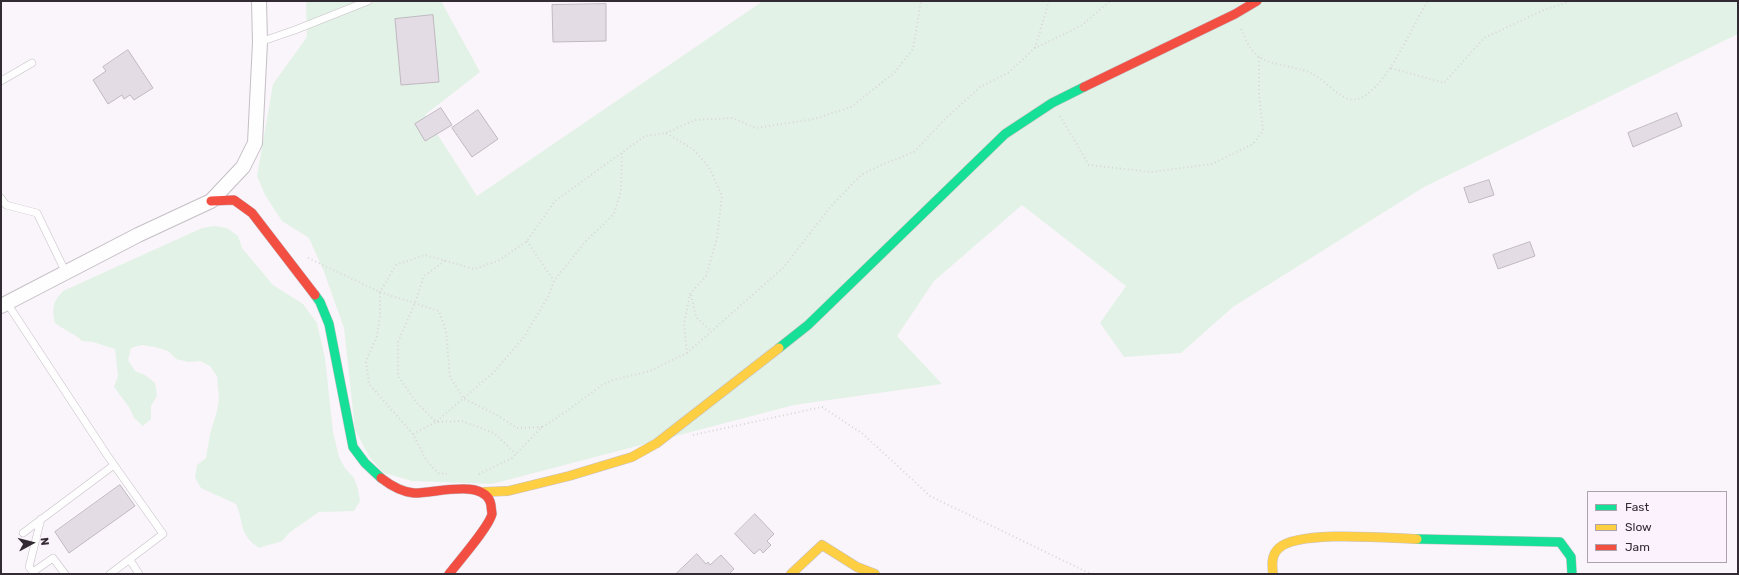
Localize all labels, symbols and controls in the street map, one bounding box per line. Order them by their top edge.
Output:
legend [1587,491,1727,563]
text: Fast [1625,500,1649,514]
text: Slow [1625,520,1652,534]
north arrow [12,523,52,563]
text: N [37,537,51,546]
text: Jam [1625,540,1650,554]

